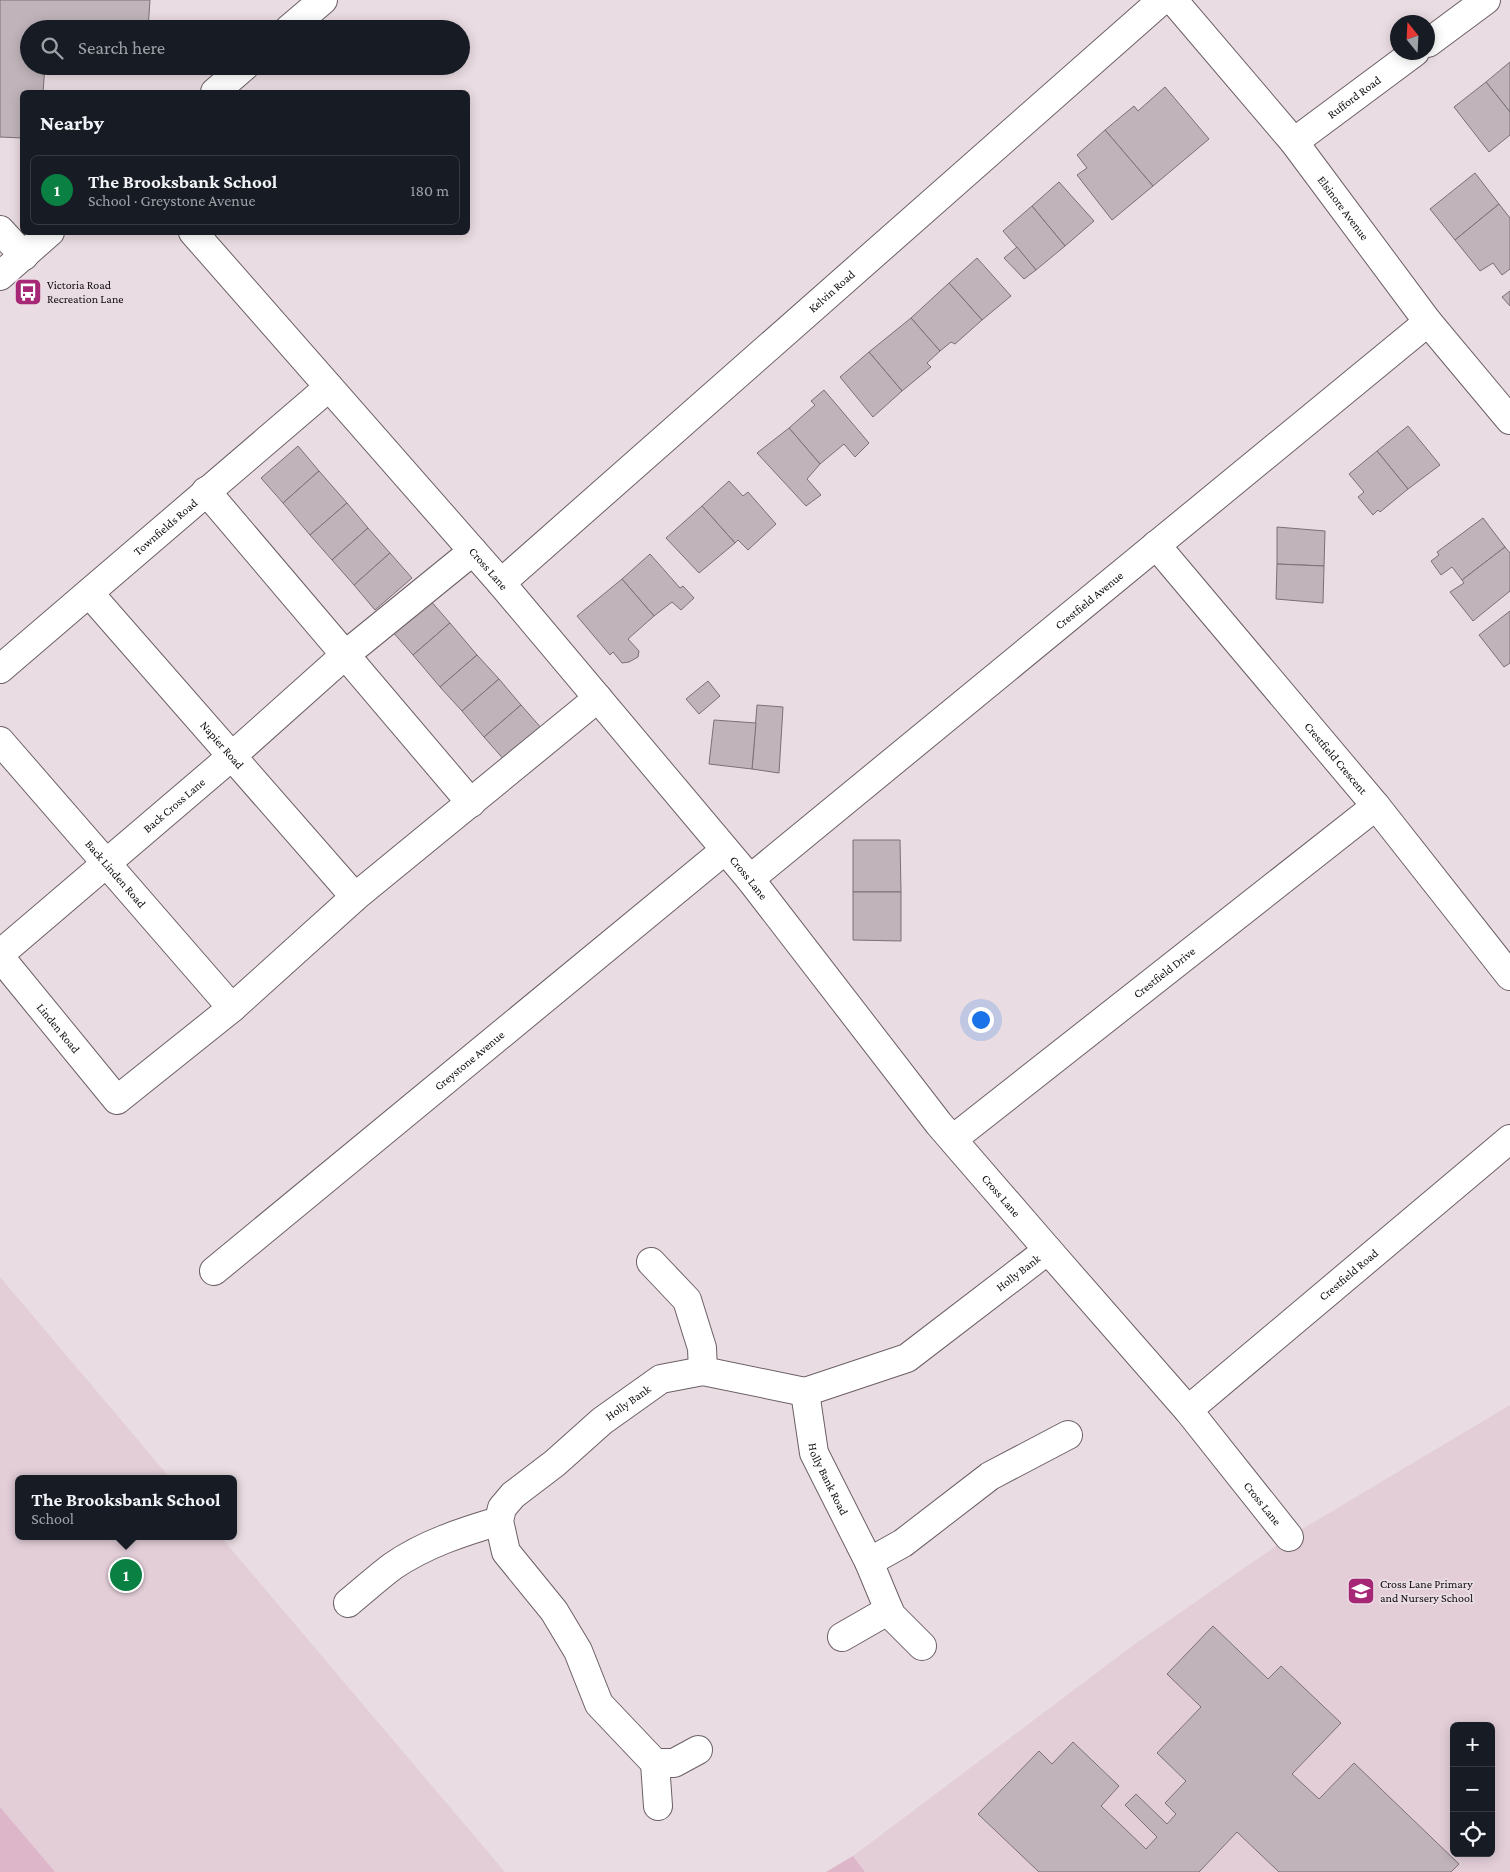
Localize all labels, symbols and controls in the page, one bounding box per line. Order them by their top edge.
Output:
north arrow [1390,15,1435,60]
search box [20,20,470,75]
icon: search [38,34,66,62]
text: Search here [78,37,165,58]
street label: Rufford Road [1325,72,1384,122]
text: Nearby [40,111,104,135]
text: The Brooksbank School [88,171,277,192]
street label: Elsinore Avenue [1315,173,1372,243]
text: 1 [54,182,60,199]
text: 180 m [410,182,449,199]
text: School · Greystone Avenue [88,192,255,209]
street label: Kelvin Road [806,267,858,315]
bus stop icon: Victoria Road Recreation Lane [13,277,43,307]
place label: Victoria Road Recreation Lane [47,278,124,306]
street label: Townfields Road [131,495,201,558]
street label: Cross Lane [466,545,511,593]
street label: Crestfield Avenue [1052,568,1126,632]
street label: Napier Road [197,718,247,772]
street label: Crestfield Crescent [1301,719,1371,798]
street label: Back Cross Lane [140,775,208,836]
street label: Back Linden Road [82,837,149,911]
street label: Cross Lane [727,853,770,902]
street label: Crestfield Drive [1131,944,1198,1001]
street label: Linden Road [34,1000,83,1056]
your location [968,1007,994,1033]
street label: Greystone Avenue [432,1028,507,1093]
street label: Cross Lane [979,1171,1023,1220]
street label: Crestfield Road [1316,1246,1382,1304]
street label: Holly Bank [993,1251,1043,1294]
street label: Holly Bank [603,1381,654,1423]
street label: Holly Bank Road [806,1442,852,1518]
popup [15,1475,237,1540]
street label: Cross Lane [1241,1479,1284,1528]
text: The Brooksbank School [31,1489,221,1510]
text: School [31,1510,74,1527]
pin: 1 [110,1556,142,1594]
school or university icon: Cross Lane Primary and Nursery School [1346,1576,1376,1606]
place label: Cross Lane Primary and Nursery School [1380,1577,1473,1605]
map controls [1450,1722,1495,1857]
button: + [1450,1722,1495,1767]
button: − [1450,1767,1495,1812]
button: locate [1450,1812,1495,1857]

